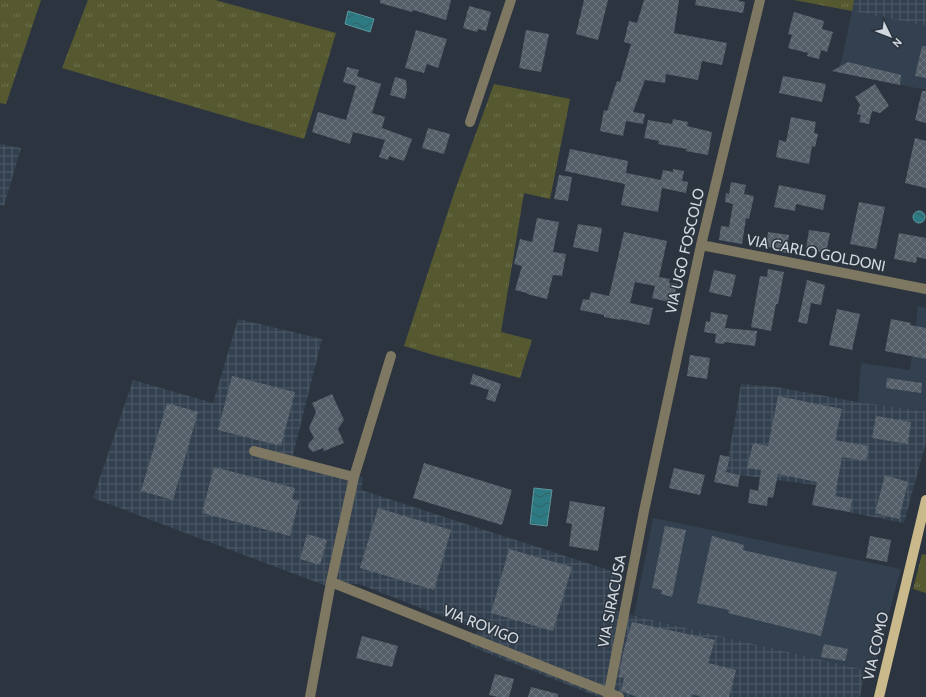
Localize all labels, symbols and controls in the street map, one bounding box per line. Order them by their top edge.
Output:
north arrow [870,16,910,56]
text: N [890,35,905,50]
street label: VIA UGO FOSCOLO [662,186,708,316]
street label: VIA CARLO GOLDONI [745,231,887,275]
street label: VIA SIRACUSA [594,552,630,649]
street label: VIA ROVIGO [440,602,522,648]
street label: VIA COMO [859,610,893,682]

